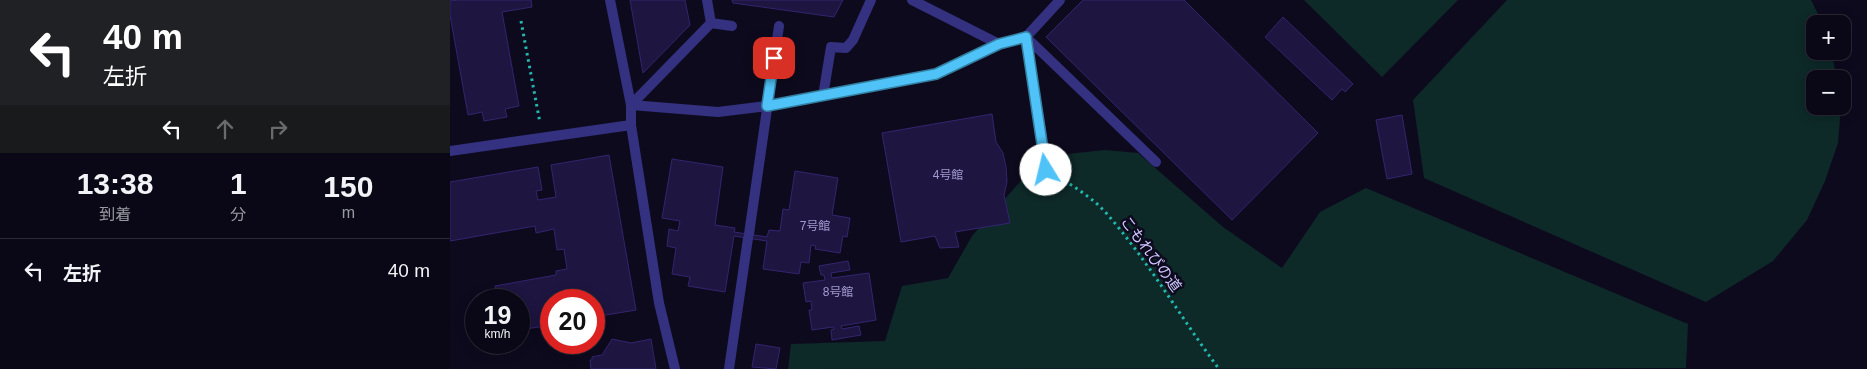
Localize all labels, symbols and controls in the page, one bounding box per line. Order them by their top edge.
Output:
map controls [1806,15,1851,115]
button: + [1806,15,1851,60]
text: 40 m [103,17,183,56]
icon: left [20,20,85,85]
pin [753,37,795,79]
icon: arrive [760,44,788,72]
text: 左折 [103,64,147,89]
button: − [1806,70,1851,115]
icon: left [158,115,186,143]
icon: ahead [211,115,239,143]
icon: right [264,115,292,143]
position arrow [1019,143,1071,195]
text: 13:38 [77,167,153,200]
text: 1 [230,167,247,200]
house number: 4号館 [933,168,963,182]
text: 150 [323,170,373,203]
text: m [342,204,355,221]
text: 到着 [99,206,131,223]
text: 分 [230,206,246,223]
street label: こもれびの道 [1118,213,1185,295]
house number: 7号館 [800,219,830,233]
icon: left [20,257,48,285]
text: 40 m [388,260,430,281]
text: 左折 [63,263,101,284]
house number: 8号館 [823,285,853,299]
speed limit sign: 20 [540,289,605,354]
text: 19 [484,301,511,329]
text: km/h [484,327,511,341]

